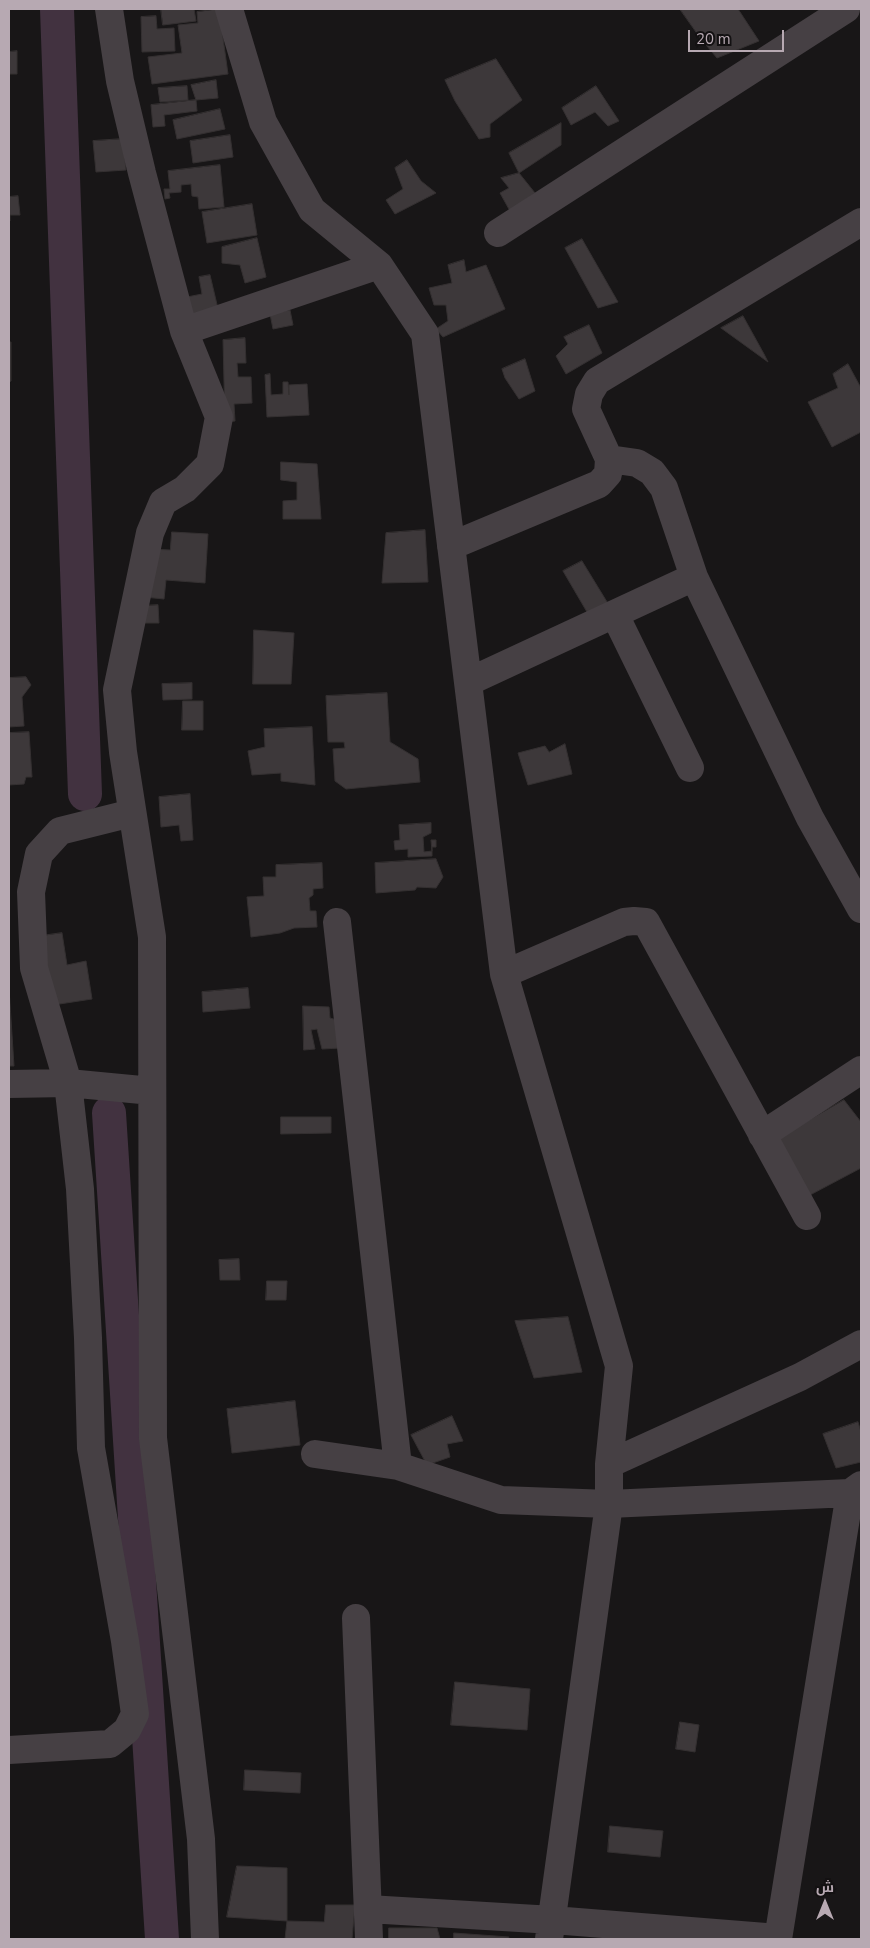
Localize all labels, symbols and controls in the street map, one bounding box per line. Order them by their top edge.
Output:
scale bar [690,20,786,52]
text: 20 m [696,29,731,49]
north arrow [800,1878,850,1928]
text: ش [816,1878,834,1897]

